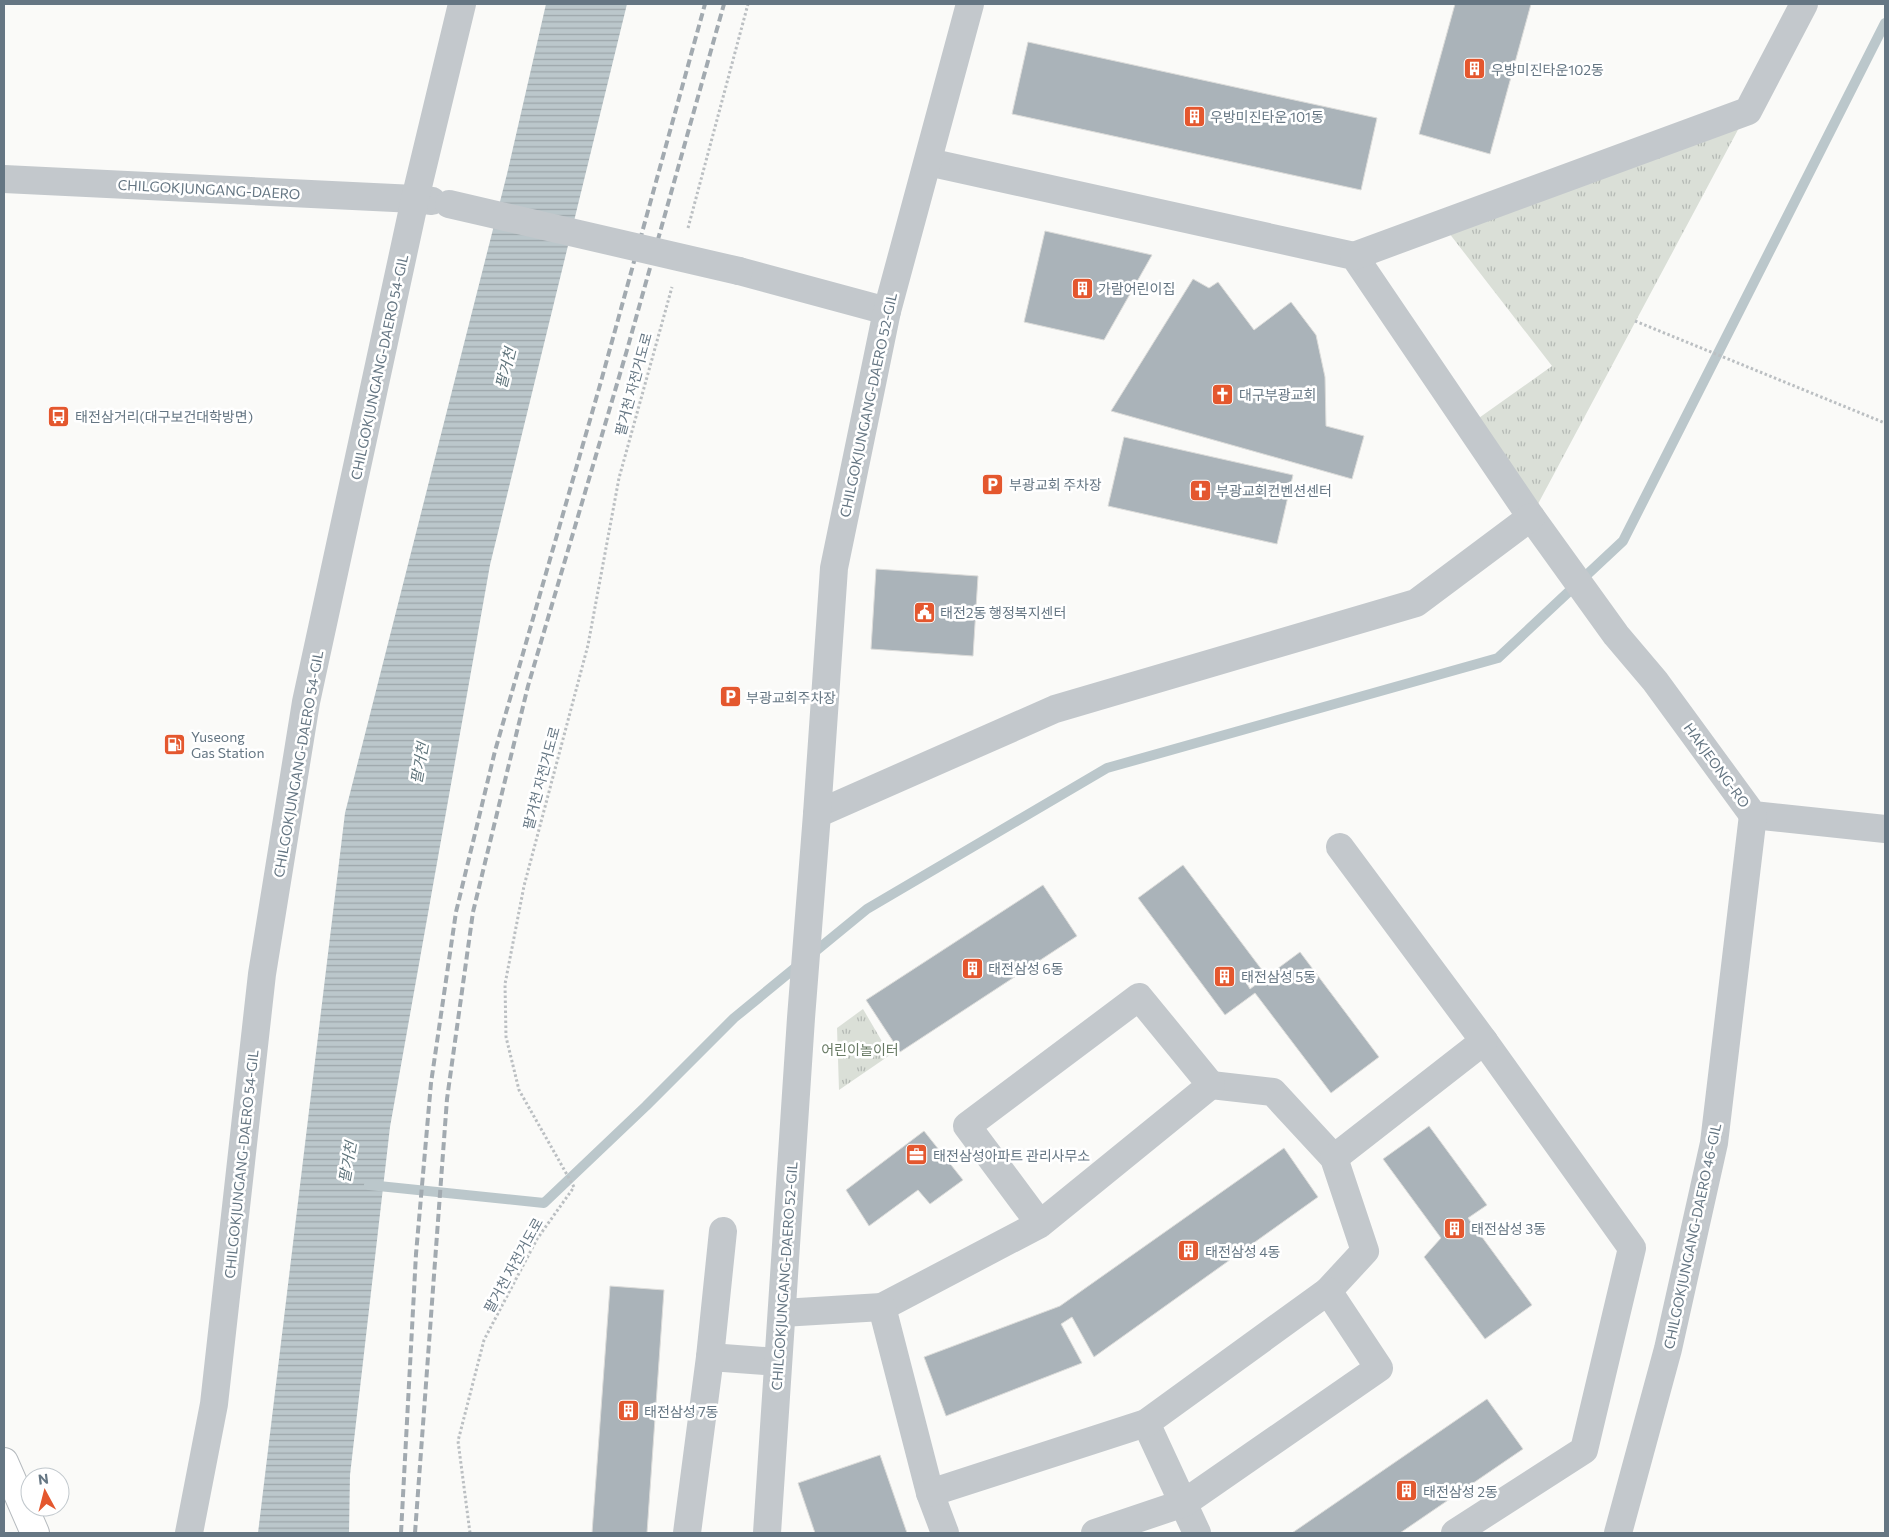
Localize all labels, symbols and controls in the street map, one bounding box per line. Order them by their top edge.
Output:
building icon: 우방미진타운102동 [1463,57,1487,81]
place label: 우방미진타운102동 [1491,61,1604,78]
building icon: 우방미진타운 101동 [1182,104,1206,128]
place label: 우방미진타운 101동 [1210,108,1324,125]
street label: CHILGOKJUNGANG-DAERO [117,176,301,202]
street label: CHILGOKJUNGANG-DAERO 54-GIL [347,253,411,481]
building icon: 가람어린이집 [1070,276,1094,300]
place label: 가람어린이집 [1098,280,1175,297]
street label: CHILGOKJUNGANG-DAERO 52-GIL [836,291,900,519]
street label: 팔거천 자전거도로 [611,331,655,437]
water label: 팔거천 [491,344,519,390]
church icon: 대구부광교회 [1211,382,1235,406]
place label: 대구부광교회 [1239,386,1316,403]
bus stop icon: 태전삼거리(대구보건대학방면) [47,404,71,428]
place label: 태전삼거리(대구보건대학방면) [75,408,253,425]
parking icon: 부광교회 주차장 [981,472,1005,496]
place label: 부광교회 주차장 [1009,476,1102,493]
church icon: 부광교회컨벤션센터 [1188,478,1212,502]
place label: 부광교회컨벤션센터 [1216,482,1332,499]
public building icon: 태전2동 행정복지센터 [912,600,936,624]
place label: 태전2동 행정복지센터 [940,604,1066,621]
street label: CHILGOKJUNGANG-DAERO 54-GIL [270,649,326,879]
parking icon: 부광교회주차장 [718,685,742,709]
place label: 부광교회주차장 [746,689,836,706]
street label: HAKJEONG-RO [1681,719,1753,811]
street label: 팔거천 자전거도로 [519,725,563,831]
place label: Yuseong Gas Station [191,728,265,761]
fuel station icon: Yuseong Gas Station [163,732,187,756]
water label: 팔거천 [407,739,432,785]
building icon: 태전삼성 6동 [960,956,984,980]
place label: 태전삼성 6동 [988,960,1064,977]
building icon: 태전삼성 5동 [1213,964,1237,988]
place label: 태전삼성 5동 [1241,968,1316,985]
park label: 어린이놀이터 [821,1041,899,1058]
street label: CHILGOKJUNGANG-DAERO 54-GIL [221,1049,261,1279]
street label: CHILGOKJUNGANG-DAERO 46-GIL [1660,1121,1724,1351]
water label: 팔거천 [335,1138,360,1184]
office icon: 태전삼성아파트 관리사무소 [905,1143,929,1167]
place label: 태전삼성아파트 관리사무소 [933,1147,1090,1164]
street label: CHILGOKJUNGANG-DAERO 52-GIL [768,1161,800,1391]
street label: 팔거천 자전거도로 [480,1215,546,1315]
building icon: 태전삼성 3동 [1443,1216,1467,1240]
place label: 태전삼성 3동 [1471,1220,1546,1237]
building icon: 태전삼성 4동 [1177,1239,1201,1263]
place label: 태전삼성 4동 [1205,1243,1281,1260]
building icon: 태전삼성 7동 [616,1399,640,1423]
place label: 태전삼성 7동 [644,1403,719,1420]
north arrow [20,1467,70,1517]
text: N [37,1470,50,1488]
building icon: 태전삼성 2동 [1395,1479,1419,1503]
place label: 태전삼성 2동 [1423,1483,1498,1500]

